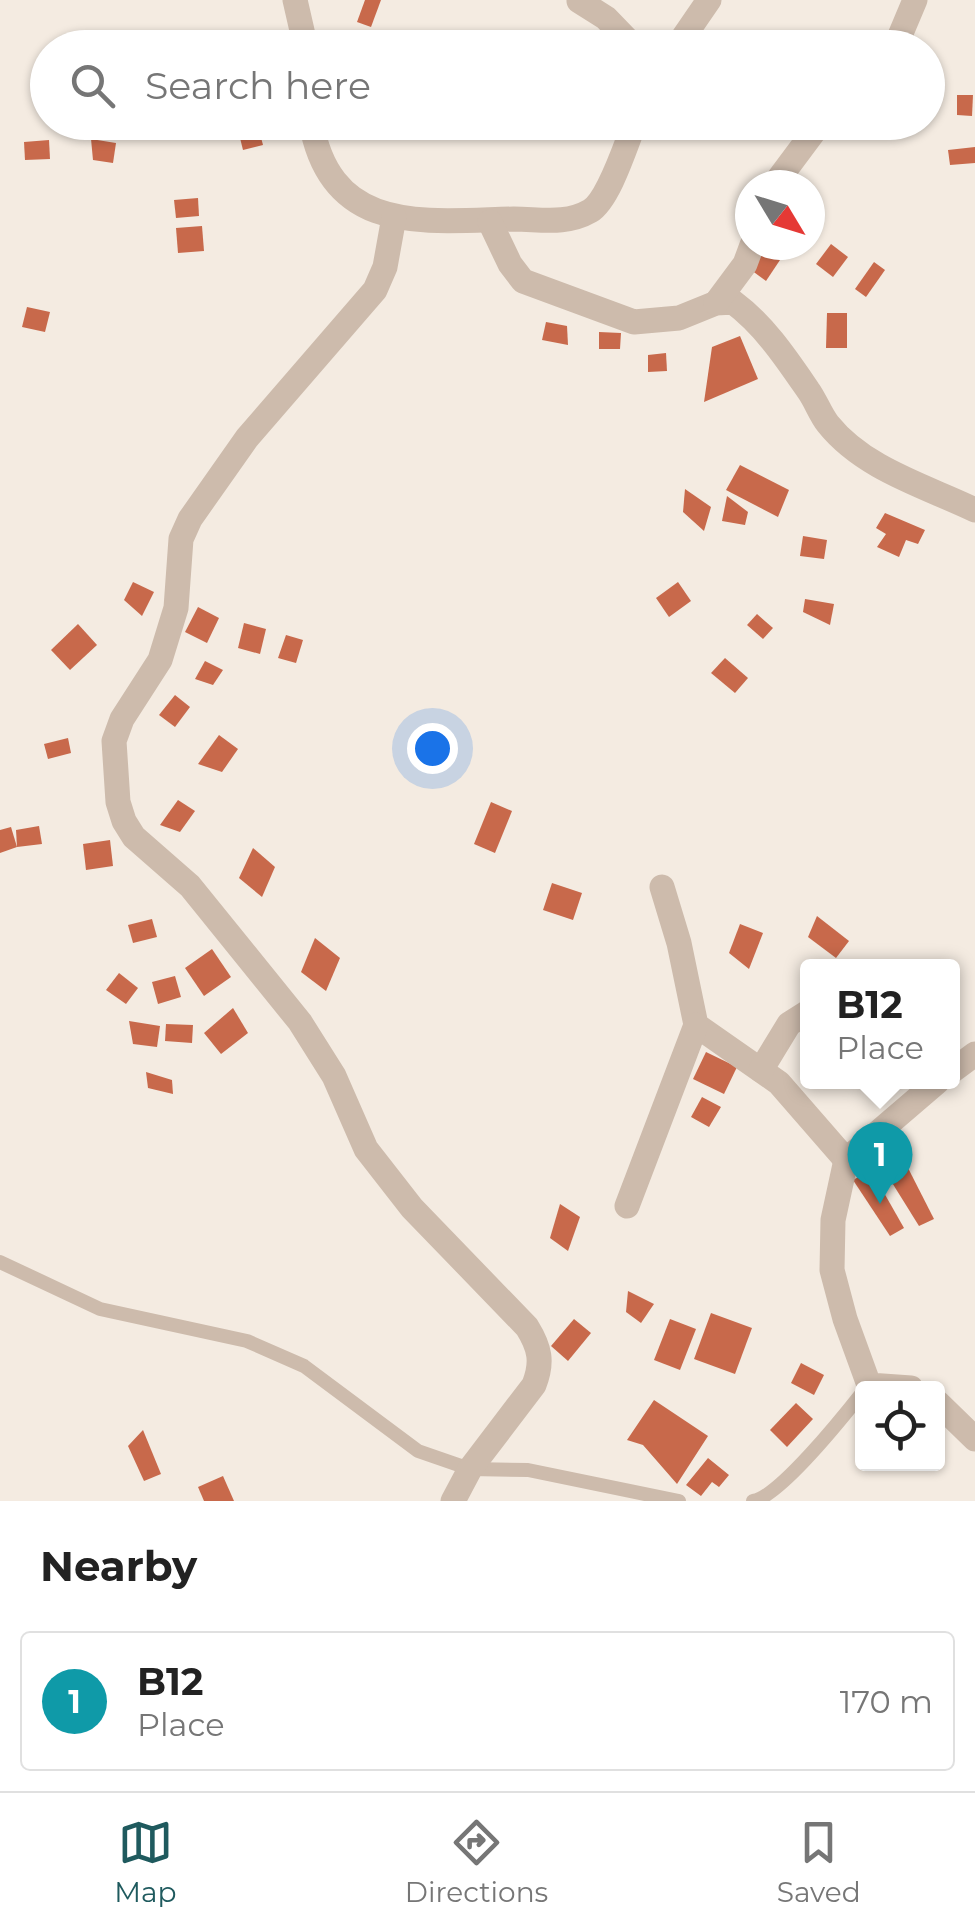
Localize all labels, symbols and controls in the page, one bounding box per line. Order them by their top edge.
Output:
search box [30,30,945,140]
icon: search [65,58,120,113]
text: Search here [145,62,371,109]
north arrow [735,170,825,260]
your location [407,723,458,774]
popup [800,959,960,1089]
text: B12 [836,981,903,1028]
text: Place [836,1028,924,1067]
pin: 1 [848,1122,912,1204]
map controls [855,1381,945,1471]
button: locate [855,1381,945,1471]
text: Nearby [40,1540,197,1592]
text: B12 [137,1658,203,1705]
text: 1 [68,1682,81,1721]
text: 170 m [840,1682,933,1721]
text: Place [137,1705,225,1744]
tab: Map [114,1815,176,1909]
tab: Directions [405,1815,548,1909]
tab: Saved [777,1815,861,1909]

